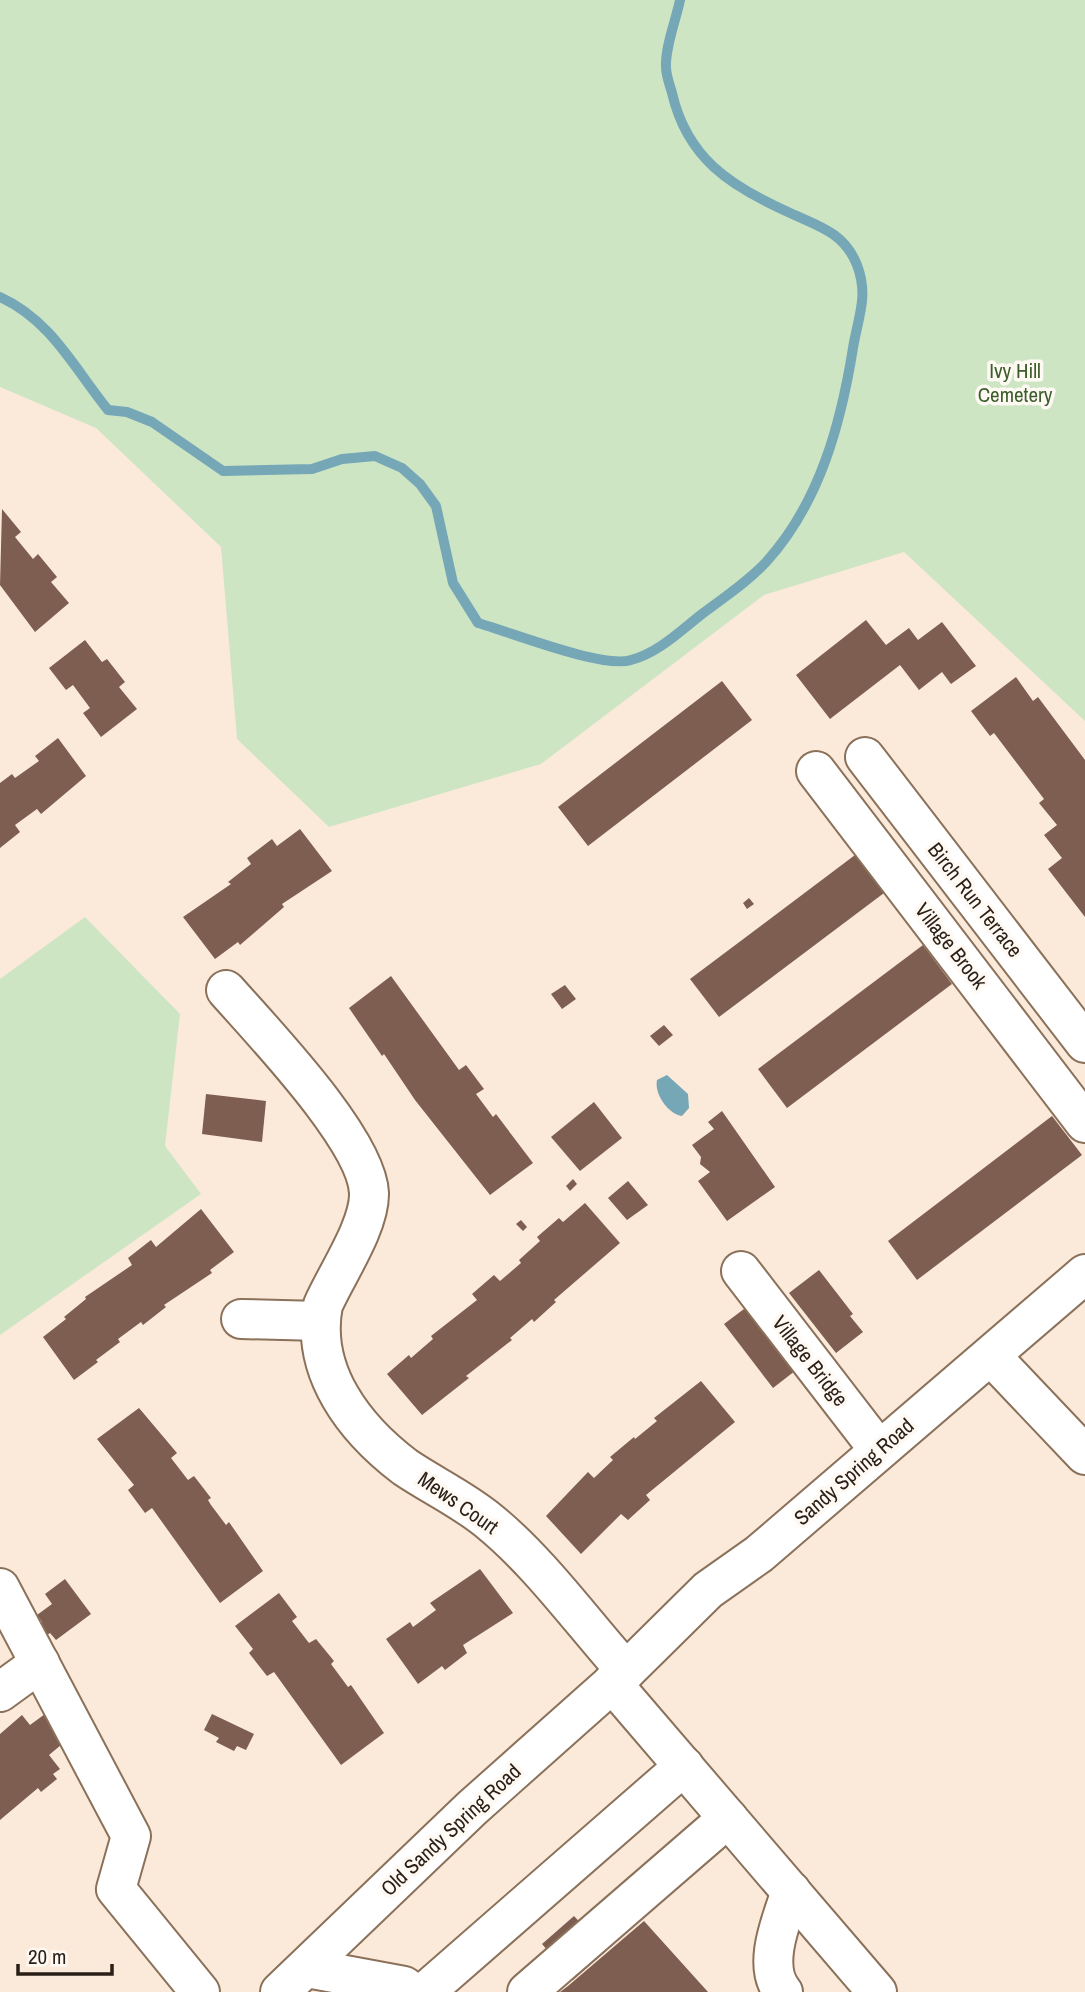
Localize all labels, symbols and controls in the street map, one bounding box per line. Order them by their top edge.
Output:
park label: Ivy Hill Cemetery [978,356,1053,409]
street label: Birch Run Terrace [921,836,1029,963]
street label: Village Brook [909,897,994,995]
street label: Village Bridge [766,1309,855,1412]
street label: Sandy Spring Road [787,1411,920,1532]
street label: Mews Court [412,1464,504,1541]
street label: Old Sandy Spring Road [374,1757,527,1902]
scale bar [18,1932,112,1976]
text: 20 m [28,1942,66,1971]

